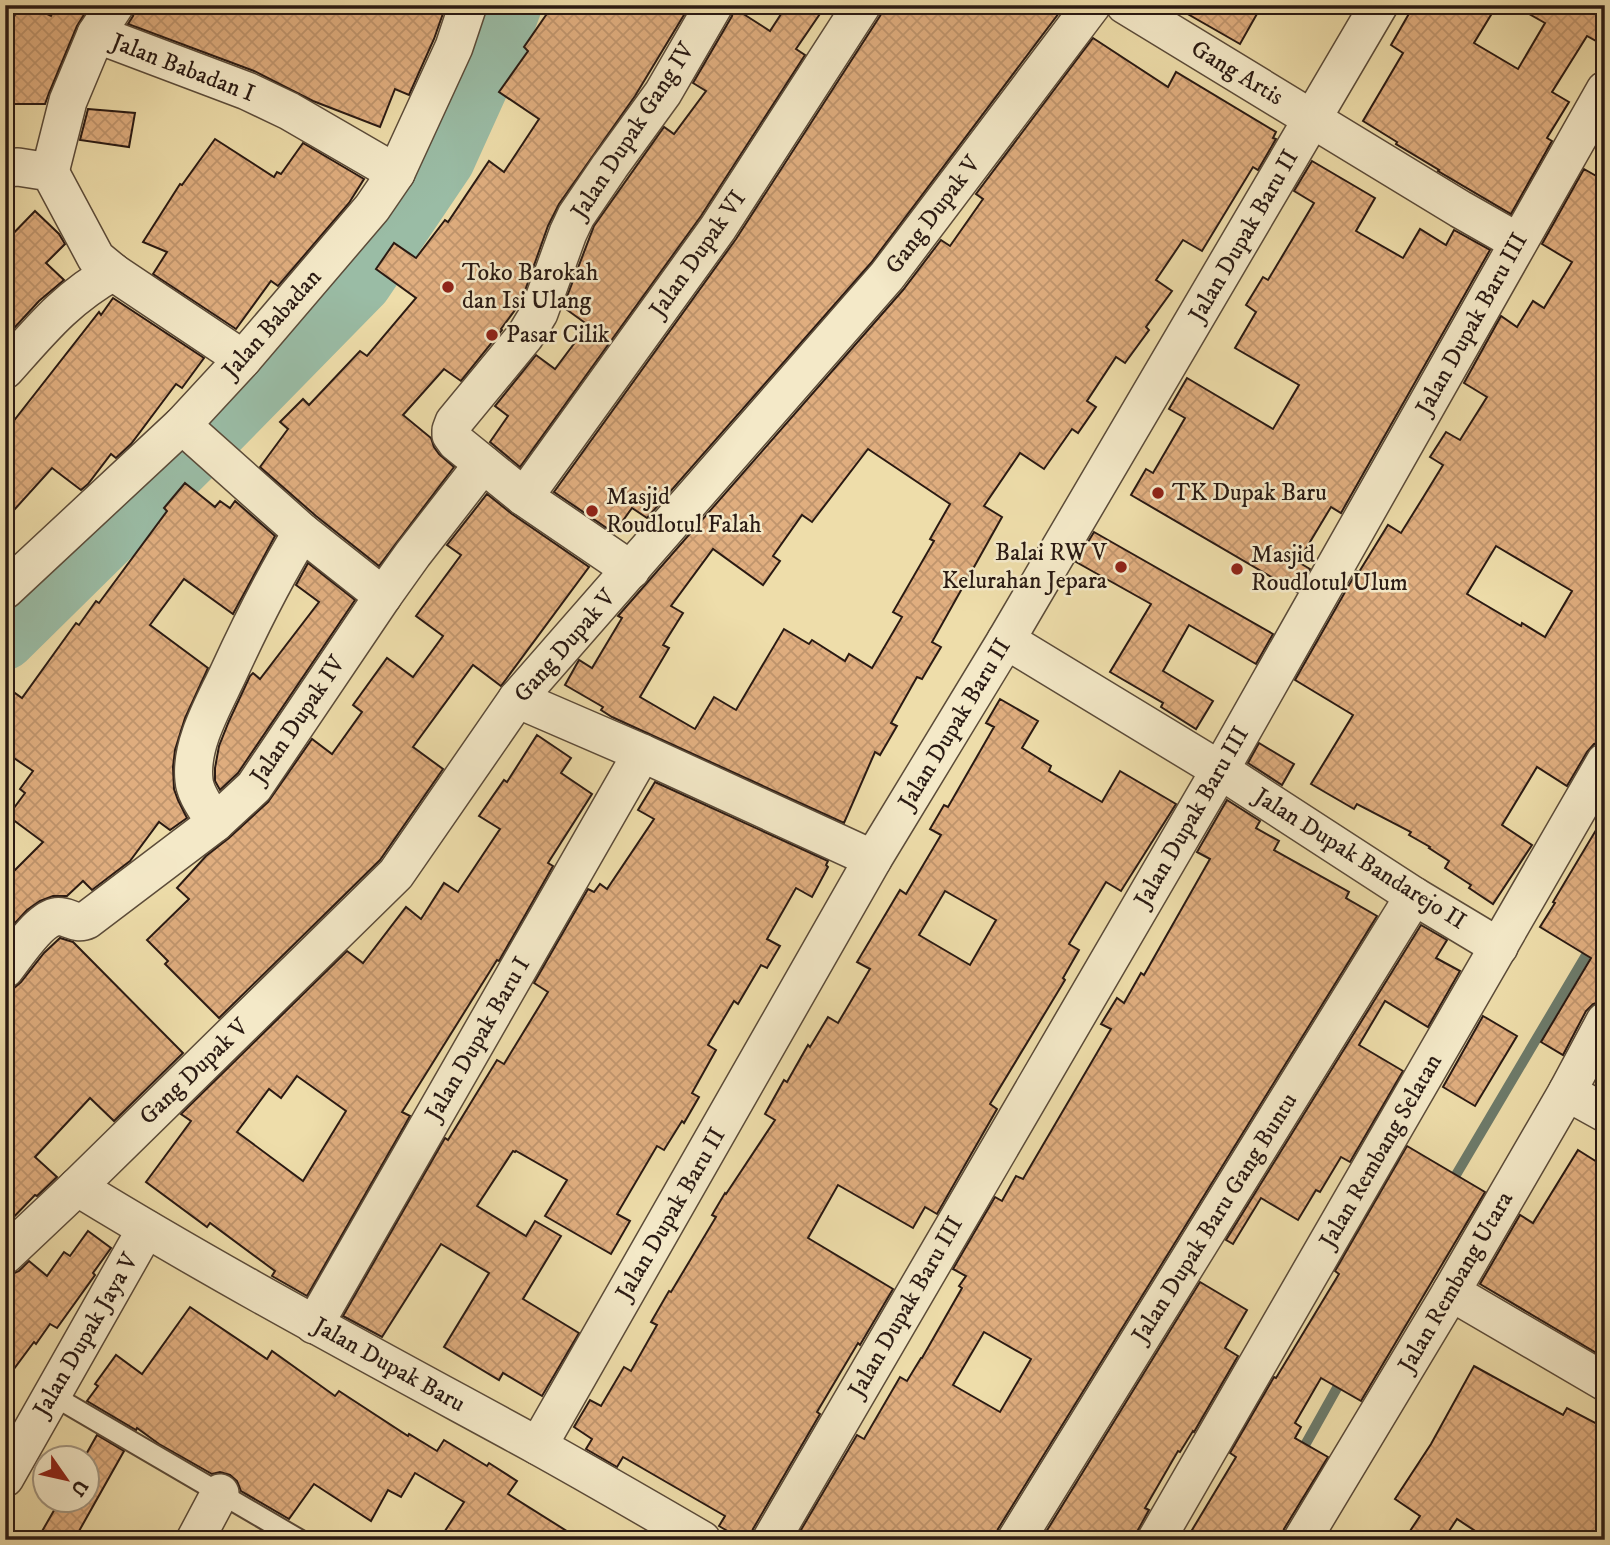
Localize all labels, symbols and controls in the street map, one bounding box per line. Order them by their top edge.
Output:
street label: Jalan Babadan I [105,26,259,109]
street label: Gang Artis [1185,34,1289,112]
street label: Jalan Dupak Gang IV [564,36,702,227]
street label: Jalan Dupak Baru II [1182,144,1306,329]
street label: Gang Dupak V [879,149,988,280]
street label: Jalan Dupak VI [642,185,753,325]
street label: Jalan Dupak Baru III [1408,227,1535,422]
place label: Toko Barokah dan Isi Ulang [462,258,599,316]
street label: Jalan Babadan [215,263,328,387]
marker: Toko Barokah dan Isi Ulang [440,279,456,295]
place label: Pasar Cilik [506,320,610,350]
marker: Pasar Cilik [484,327,500,343]
place label: TK Dupak Baru [1172,478,1327,508]
place label: Masjid Roudlotul Falah [606,482,762,540]
marker: TK Dupak Baru [1150,485,1166,501]
marker: Masjid Roudlotul Falah [584,503,600,519]
place label: Balai RW V Kelurahan Jepara [942,538,1108,596]
place label: Masjid Roudlotul Ulum [1251,540,1408,598]
marker: Balai RW V Kelurahan Jepara [1113,559,1129,575]
marker: Masjid Roudlotul Ulum [1229,561,1245,577]
street label: Gang Dupak V [508,583,623,709]
street label: Jalan Dupak Baru II [891,633,1018,817]
street label: Jalan Dupak IV [243,650,352,791]
street label: Jalan Dupak Baru III [1127,721,1256,914]
street label: Jalan Dupak Bandarejo II [1247,780,1472,937]
street label: Jalan Dupak Baru I [418,952,537,1128]
street label: Gang Dupak V [133,1012,255,1132]
street label: Jalan Rembang Selatan [1312,1048,1449,1255]
street label: Jalan Dupak Baru Gang Buntu [1125,1088,1304,1350]
street label: Jalan Dupak Baru II [609,1122,733,1307]
street label: Jalan Rembang Utara [1391,1185,1520,1380]
street label: Jalan Dupak Baru III [841,1211,970,1404]
street label: Jalan Dupak Jaya V [26,1247,145,1424]
street label: Jalan Dupak Baru [306,1310,470,1419]
north arrow [32,1444,102,1514]
text: U [65,1475,92,1500]

